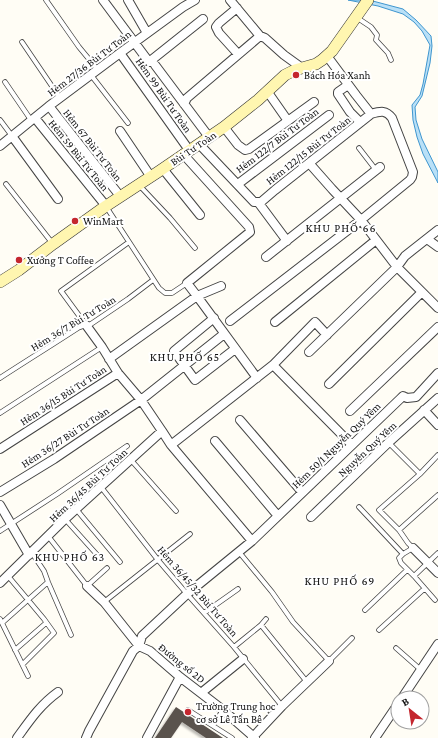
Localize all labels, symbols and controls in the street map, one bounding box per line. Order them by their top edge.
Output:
street label: Hẻm 27/36 Bùi Tư Toàn [45,28,133,98]
street label: Hẻm 99 Bùi Tư Toàn [134,55,194,135]
place label: Bách Hóa Xanh [304,69,371,81]
marker: Bách Hóa Xanh [291,70,301,80]
street label: Hẻm 122/7 Bùi Tư Toàn [233,105,321,175]
street label: Hẻm 67 Bùi Tư Toàn [61,107,125,183]
street label: Hẻm 122/15 Bùi Tư Toàn [263,113,353,187]
street label: Hẻm 59 Bùi Tư Toàn [47,117,111,193]
street label: Bùi Tư Toàn [168,128,218,168]
place label: WinMart [83,215,124,227]
marker: WinMart [70,216,80,226]
district label: KHU PHỐ 66 [305,221,377,235]
place label: Xưởng T Coffee [27,254,94,267]
marker: Xưởng T Coffee [14,255,24,265]
street label: Hẻm 36/7 Bùi Tư Toàn [28,293,118,353]
district label: KHU PHỐ 65 [150,350,220,364]
street label: Hẻm 36/15 Bùi Tư Toàn [18,363,108,427]
street label: Hẻm 50/1 Nguyễn Quý Yêm [289,399,383,491]
street label: Hẻm 36/27 Bùi Tư Toàn [19,404,111,470]
street label: Nguyễn Quý Yêm [335,419,399,479]
street label: Hẻm 36/45 Bùi Tư Toàn [47,446,130,524]
street label: Hẻm 36/45/32 Bùi Tư Toàn [155,543,241,639]
district label: KHU PHỐ 63 [35,550,105,564]
district label: KHU PHỐ 69 [305,574,375,588]
street label: Đường số 2D [156,641,208,686]
north arrow [390,690,430,730]
text: B [399,694,411,708]
place label: Trường Trung học cơ sở Lê Tấn Bê [196,700,276,725]
marker: Trường Trung học cơ sở Lê Tấn Bê [183,707,193,717]

